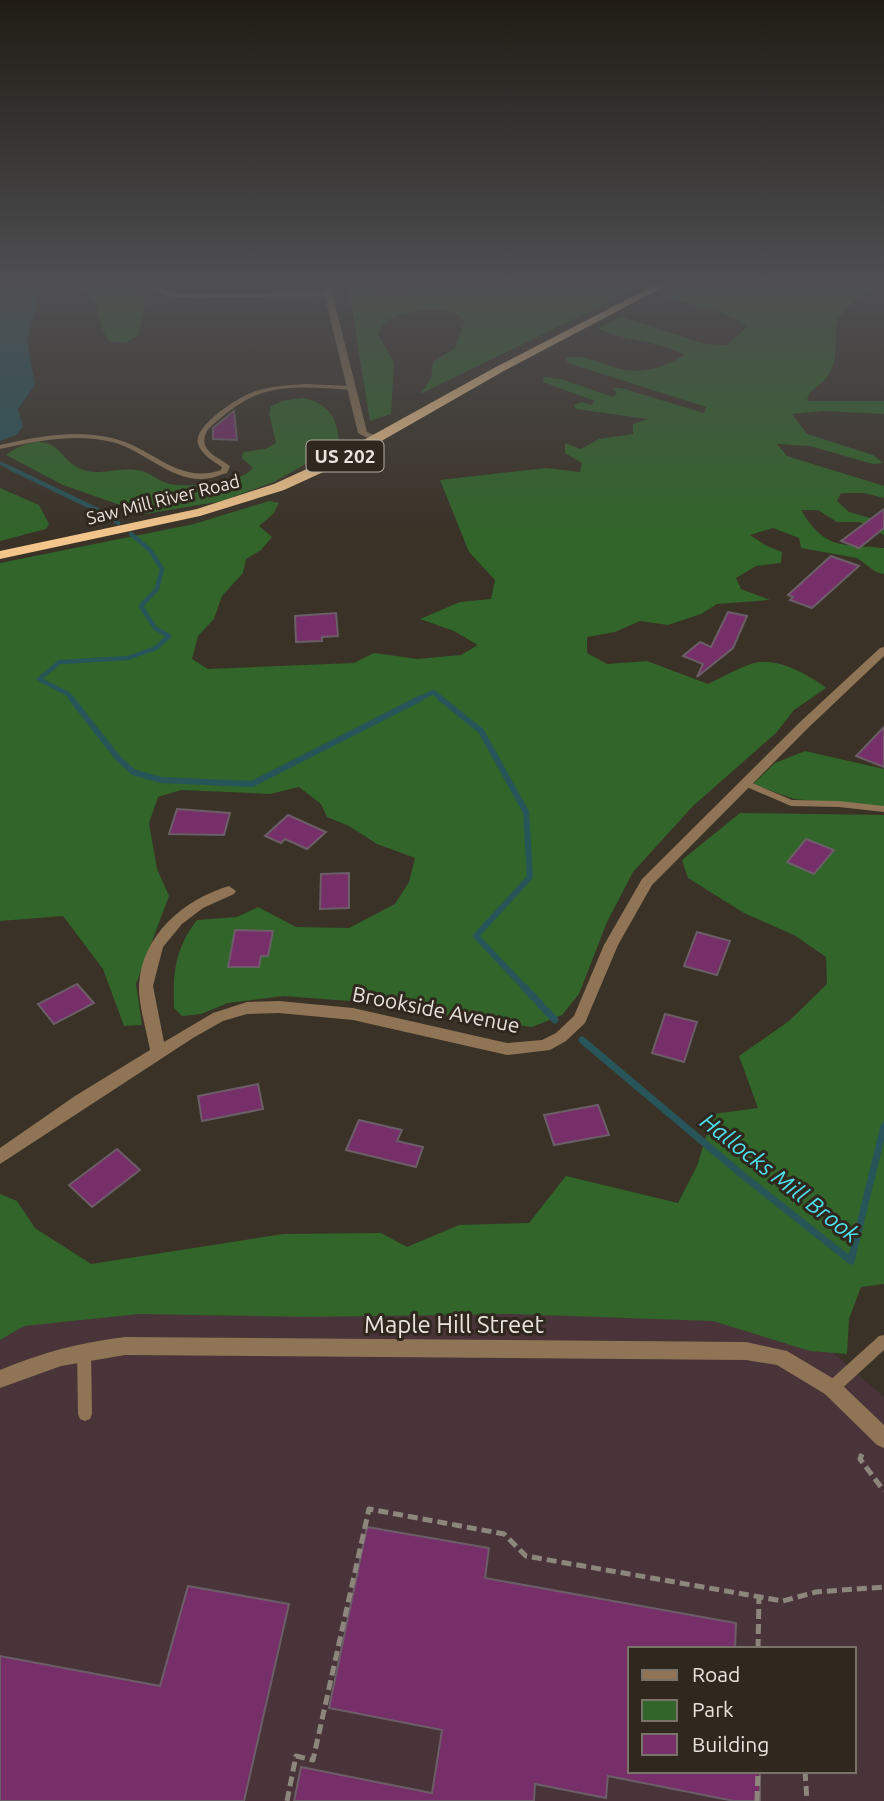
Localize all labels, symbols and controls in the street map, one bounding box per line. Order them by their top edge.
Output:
road number: US 202 [306,440,384,471]
street label: Saw Mill River Road [84,470,241,528]
street label: Brookside Avenue [350,981,522,1037]
water label: Hallocks Mill Brook [696,1108,865,1247]
street label: Maple Hill Street [364,1311,545,1338]
legend [628,1647,856,1773]
text: Road [692,1662,740,1686]
text: Park [692,1697,734,1721]
text: Building [692,1732,769,1756]

